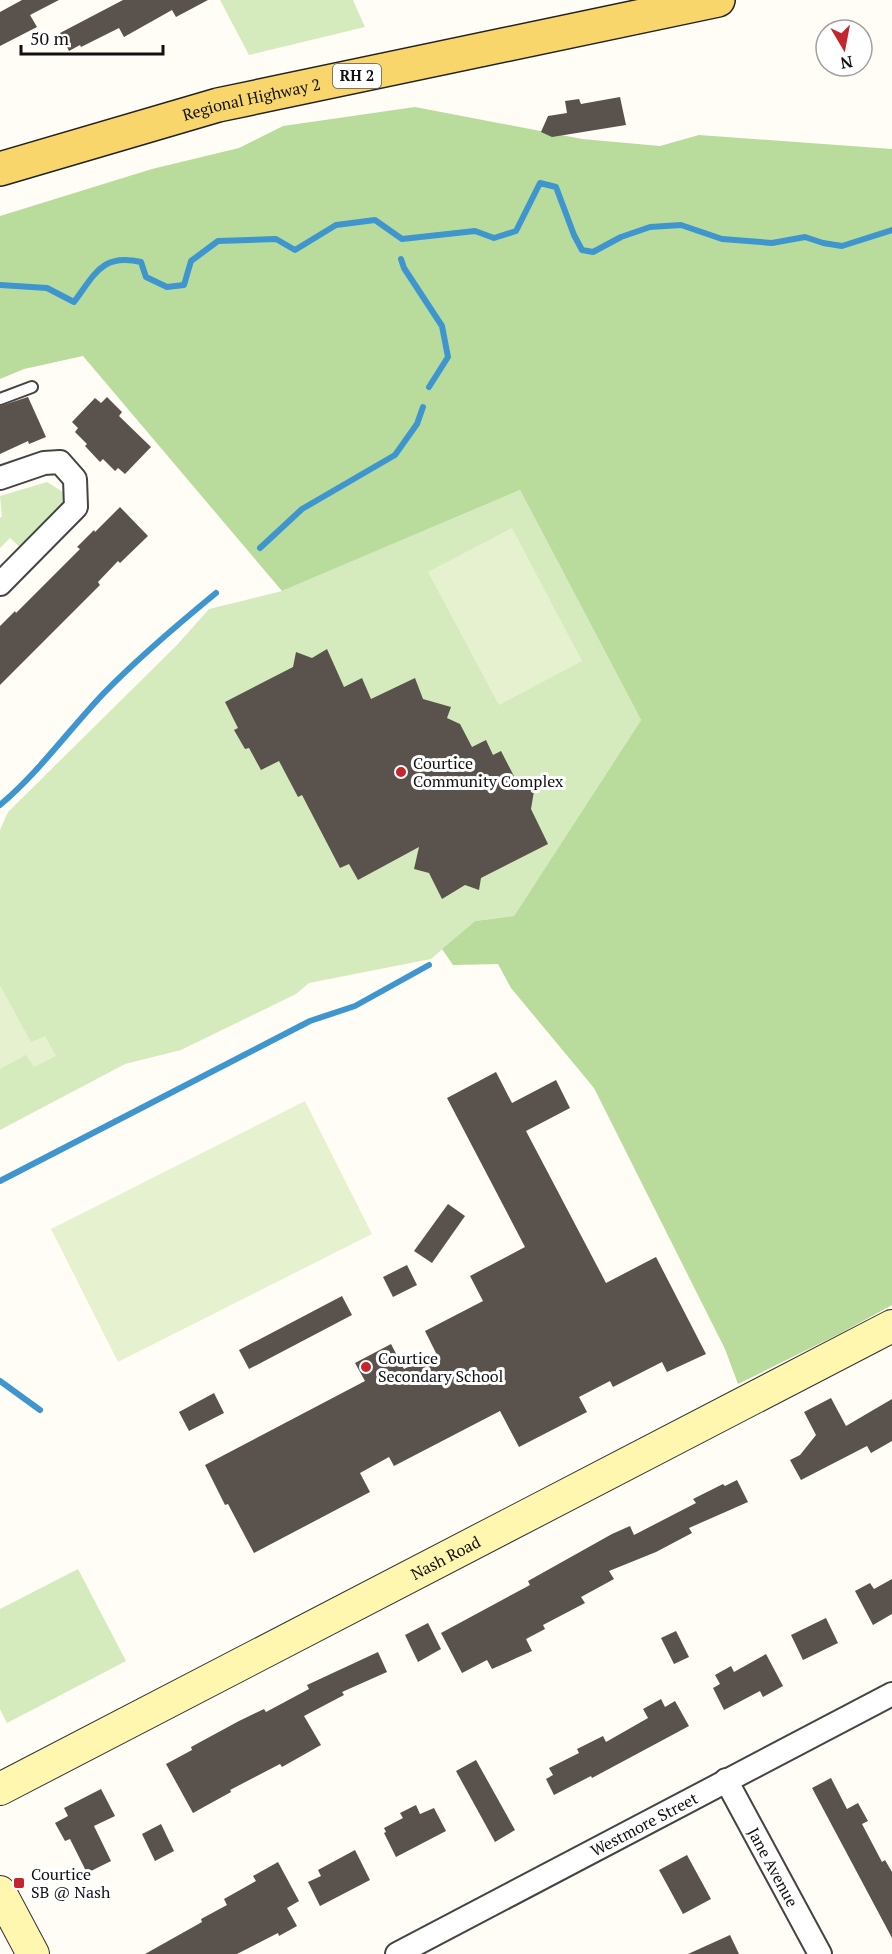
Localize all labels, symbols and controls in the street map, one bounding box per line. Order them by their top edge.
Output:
scale bar [21,18,164,56]
north arrow [814,18,874,78]
text: 50 m [30,26,70,50]
text: N [839,51,854,75]
road number: RH 2 [333,64,381,88]
street label: Regional Highway 2 [180,73,322,126]
place label: Courtice Community Complex [413,752,564,792]
marker: Courtice Community Complex [394,765,408,779]
place label: Courtice Secondary School [378,1347,504,1387]
marker: Courtice Secondary School [359,1360,373,1374]
street label: Nash Road [407,1530,484,1585]
street label: Westmore Street [586,1787,702,1862]
street label: Jane Avenue [743,1824,803,1911]
place label: Courtice SB @ Nash [31,1863,111,1903]
marker: Courtice SB @ Nash [12,1876,26,1890]

